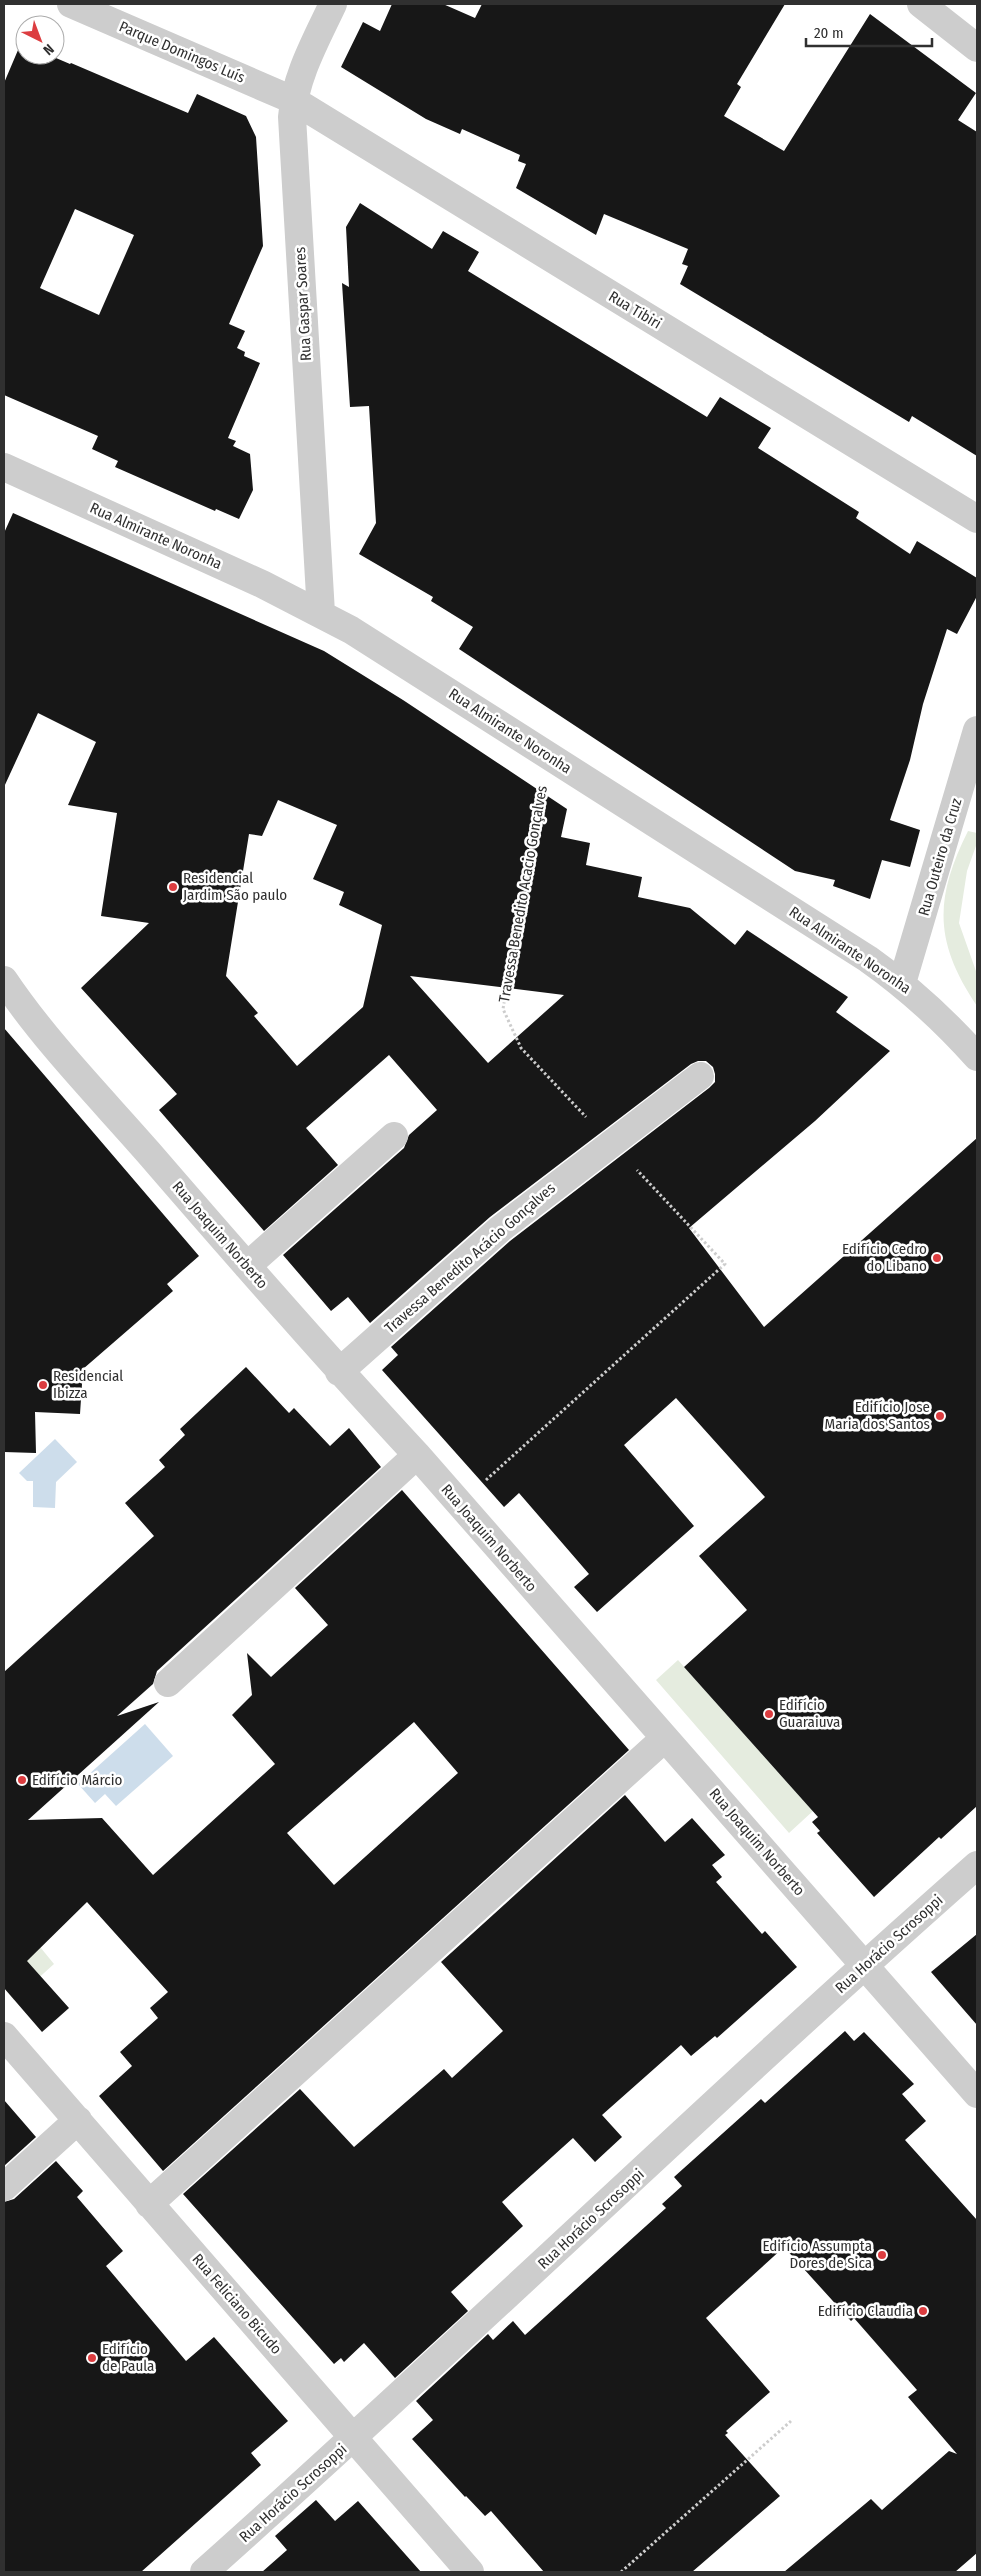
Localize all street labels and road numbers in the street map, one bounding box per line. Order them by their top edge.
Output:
street label: Parque Domingos Luís [116,17,248,87]
street label: Rua Gaspar Soares [291,246,315,362]
street label: Rua Tibiri [605,287,665,333]
street label: Rua Almirante Noronha [87,499,225,573]
street label: Rua Almirante Noronha [445,685,575,777]
street label: Travessa Benedito Acacio Gonçalves [495,784,551,1004]
street label: Rua Outeiro da Cruz [915,796,965,918]
street label: Rua Almirante Noronha [786,903,914,997]
street label: Rua Joaquim Norberto [169,1178,272,1292]
street label: Travessa Benedito Acácio Gonçalves [381,1179,559,1337]
street label: Rua Joaquim Norberto [438,1481,541,1595]
street label: Rua Joaquim Norberto [706,1785,809,1899]
street label: Rua Horácio Scrosoppi [832,1891,946,1997]
street label: Rua Horácio Scrosoppi [534,2165,648,2273]
street label: Rua Feliciano Bicudo [189,2250,286,2358]
street label: Rua Horácio Scrosoppi [236,2440,350,2546]

